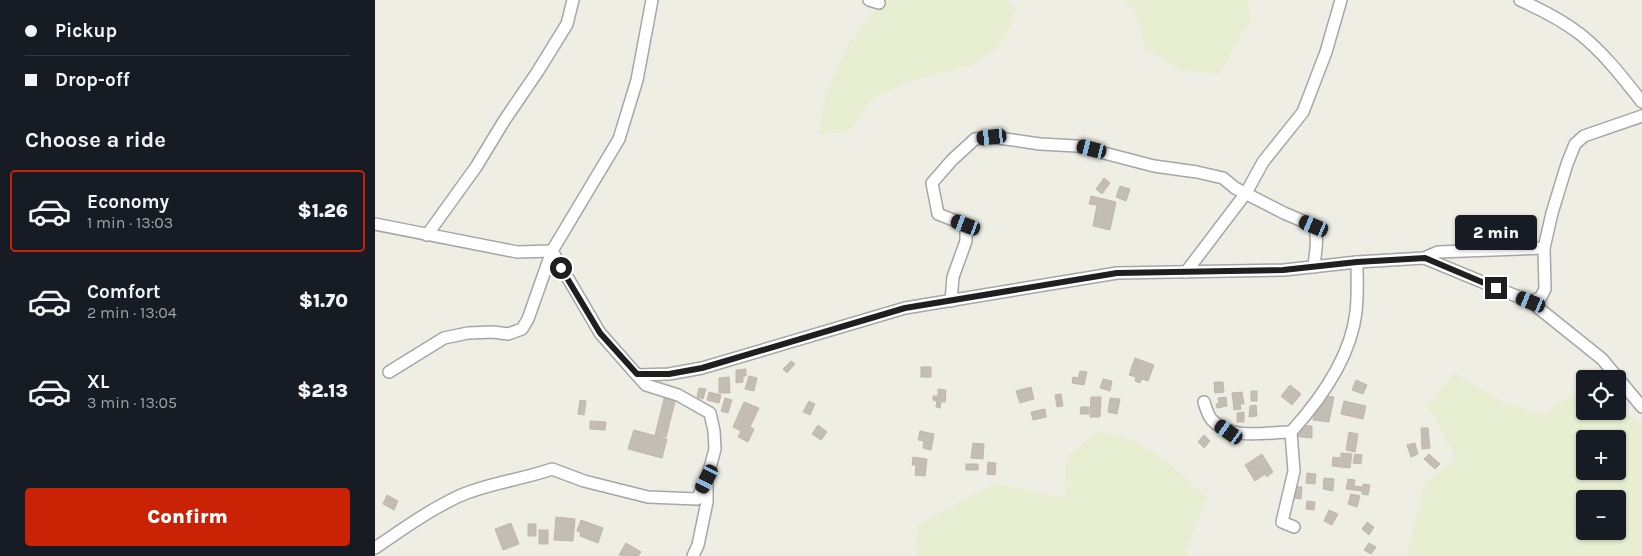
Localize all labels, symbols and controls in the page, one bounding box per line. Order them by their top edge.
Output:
text: Pickup [55,20,117,42]
text: Drop-off [55,69,130,91]
text: Choose a ride [25,127,166,153]
car [976,128,1007,146]
car [1075,138,1108,160]
icon: car [27,189,72,234]
text: Economy [87,191,169,213]
text: $1.26 [297,200,348,222]
text: 1 min · 13:03 [87,213,173,232]
car [949,213,982,237]
car [1297,213,1330,239]
callout: 2 min [1455,216,1537,250]
text: 2 min [1473,223,1519,242]
route start [550,257,572,279]
route end [1485,277,1507,299]
icon: car [27,279,72,324]
text: Comfort [87,281,161,303]
car [1514,289,1547,315]
text: $1.70 [299,290,348,312]
text: 2 min · 13:04 [87,303,177,322]
icon: car [27,369,72,414]
map controls [1576,370,1626,540]
button: locate [1576,370,1626,420]
text: XL [87,371,109,393]
text: $2.13 [297,380,348,402]
text: 3 min · 13:05 [87,393,177,412]
car [1212,417,1245,447]
button: + [1576,430,1626,480]
car [693,462,720,496]
button: Confirm [25,488,350,546]
button: − [1576,490,1626,540]

